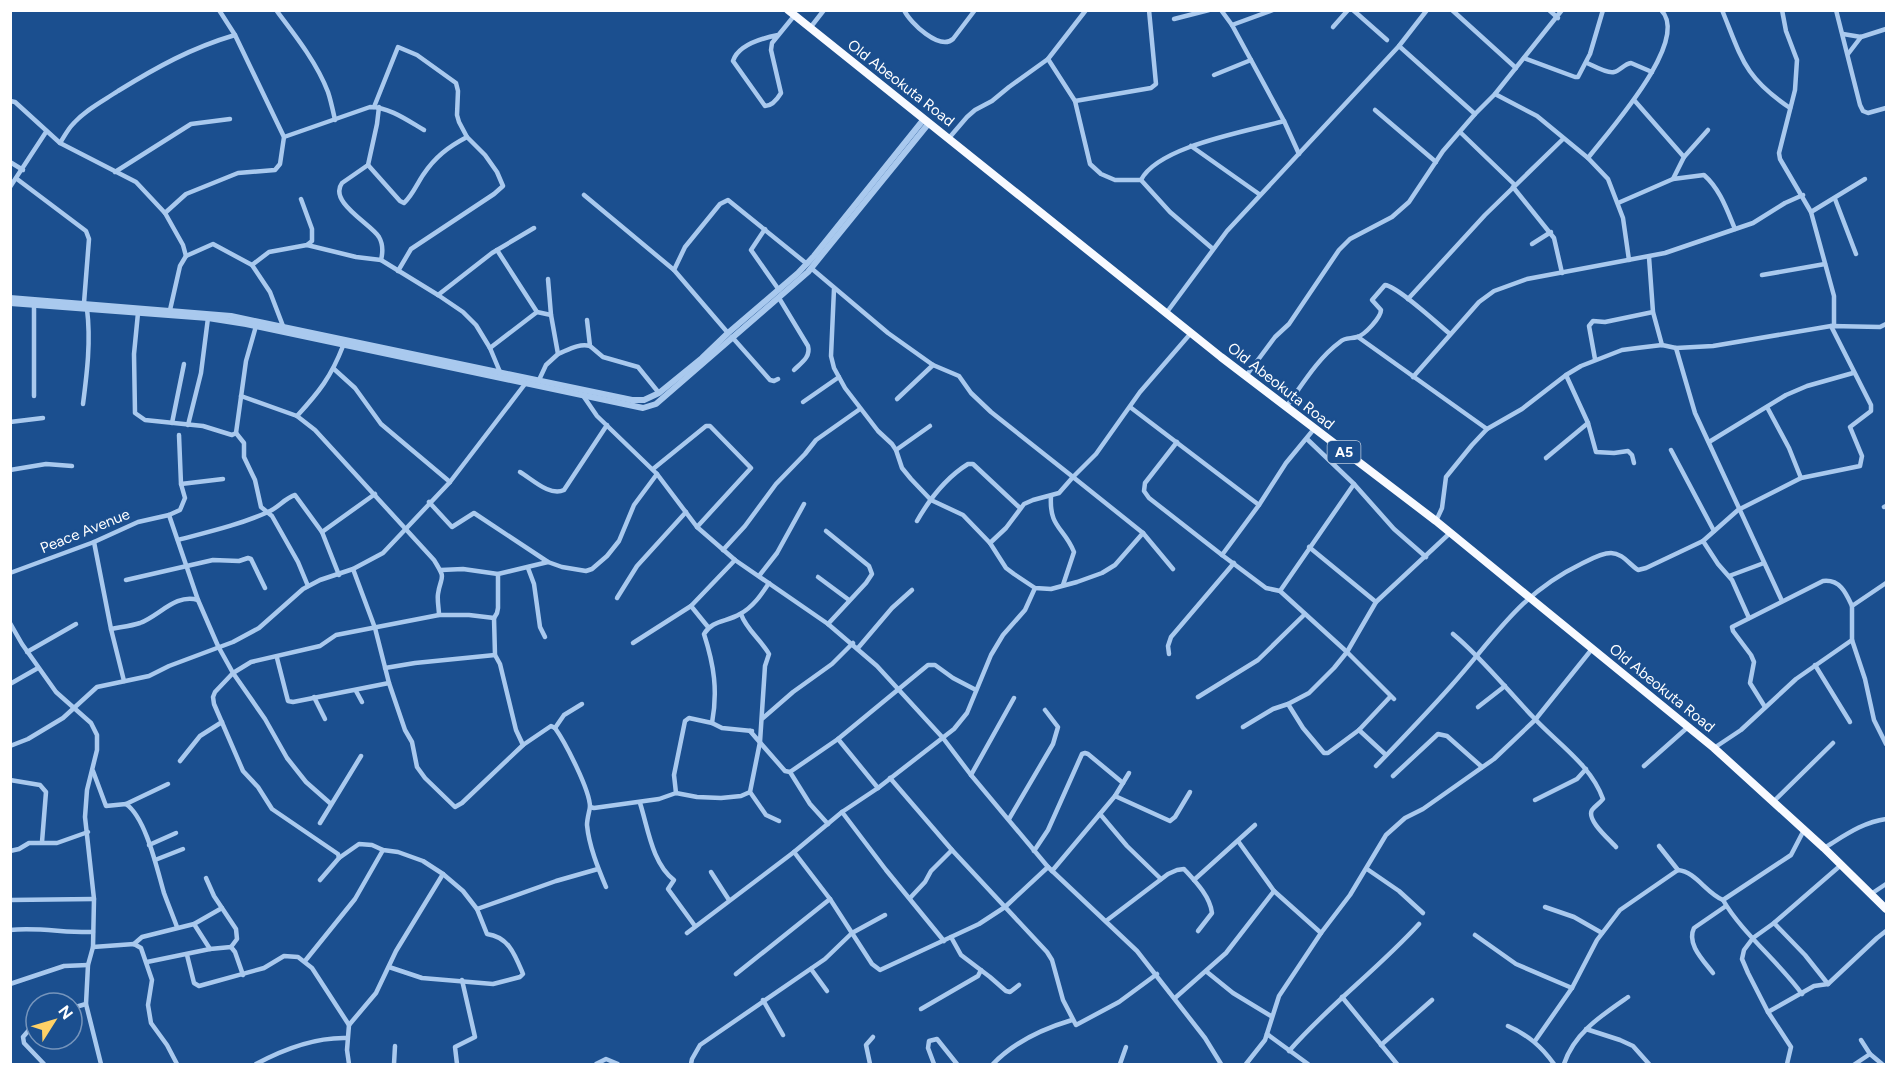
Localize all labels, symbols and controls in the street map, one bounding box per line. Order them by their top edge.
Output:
street label: Old Abeokuta Road [844,36,958,130]
street label: Old Abeokuta Road [1224,339,1338,433]
road number: A5 [1328,441,1360,463]
street label: Peace Avenue [38,505,132,557]
street label: Old Abeokuta Road [1606,640,1718,736]
north arrow [24,991,84,1051]
text: N [54,1002,77,1023]

